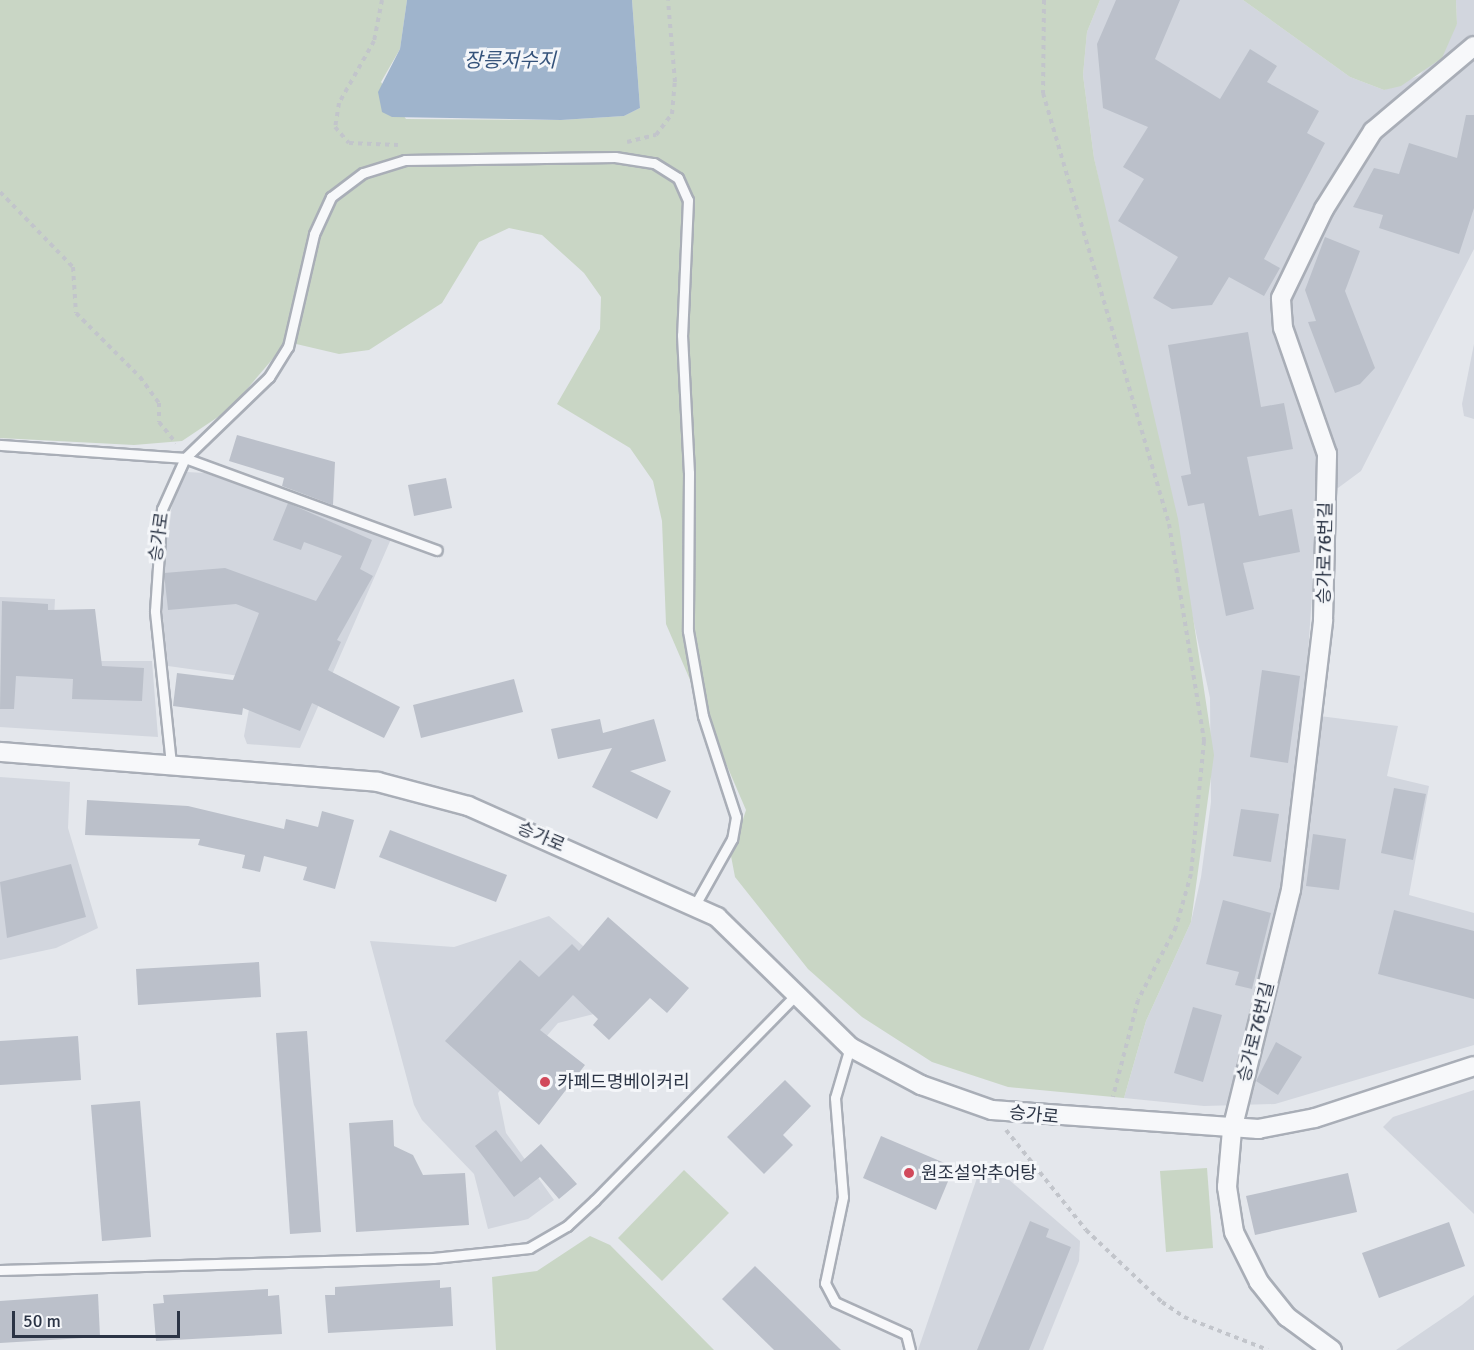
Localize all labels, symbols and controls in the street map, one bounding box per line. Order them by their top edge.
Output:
water label: 장릉저수지 [464,48,556,72]
street label: 승가로76번길 [1313,502,1337,604]
street label: 승가로 [145,511,173,563]
street label: 승가로 [514,817,568,857]
street label: 승가로76번길 [1233,980,1279,1084]
place label: 카페드명베이커리 [557,1071,689,1093]
marker: 카페드명베이커리 [538,1075,552,1089]
street label: 승가로 [1008,1102,1060,1128]
place label: 원조설악추어탕 [921,1162,1037,1184]
marker: 원조설악추어탕 [902,1166,916,1180]
scale bar [15,1299,183,1337]
text: 50 m [23,1310,61,1332]

